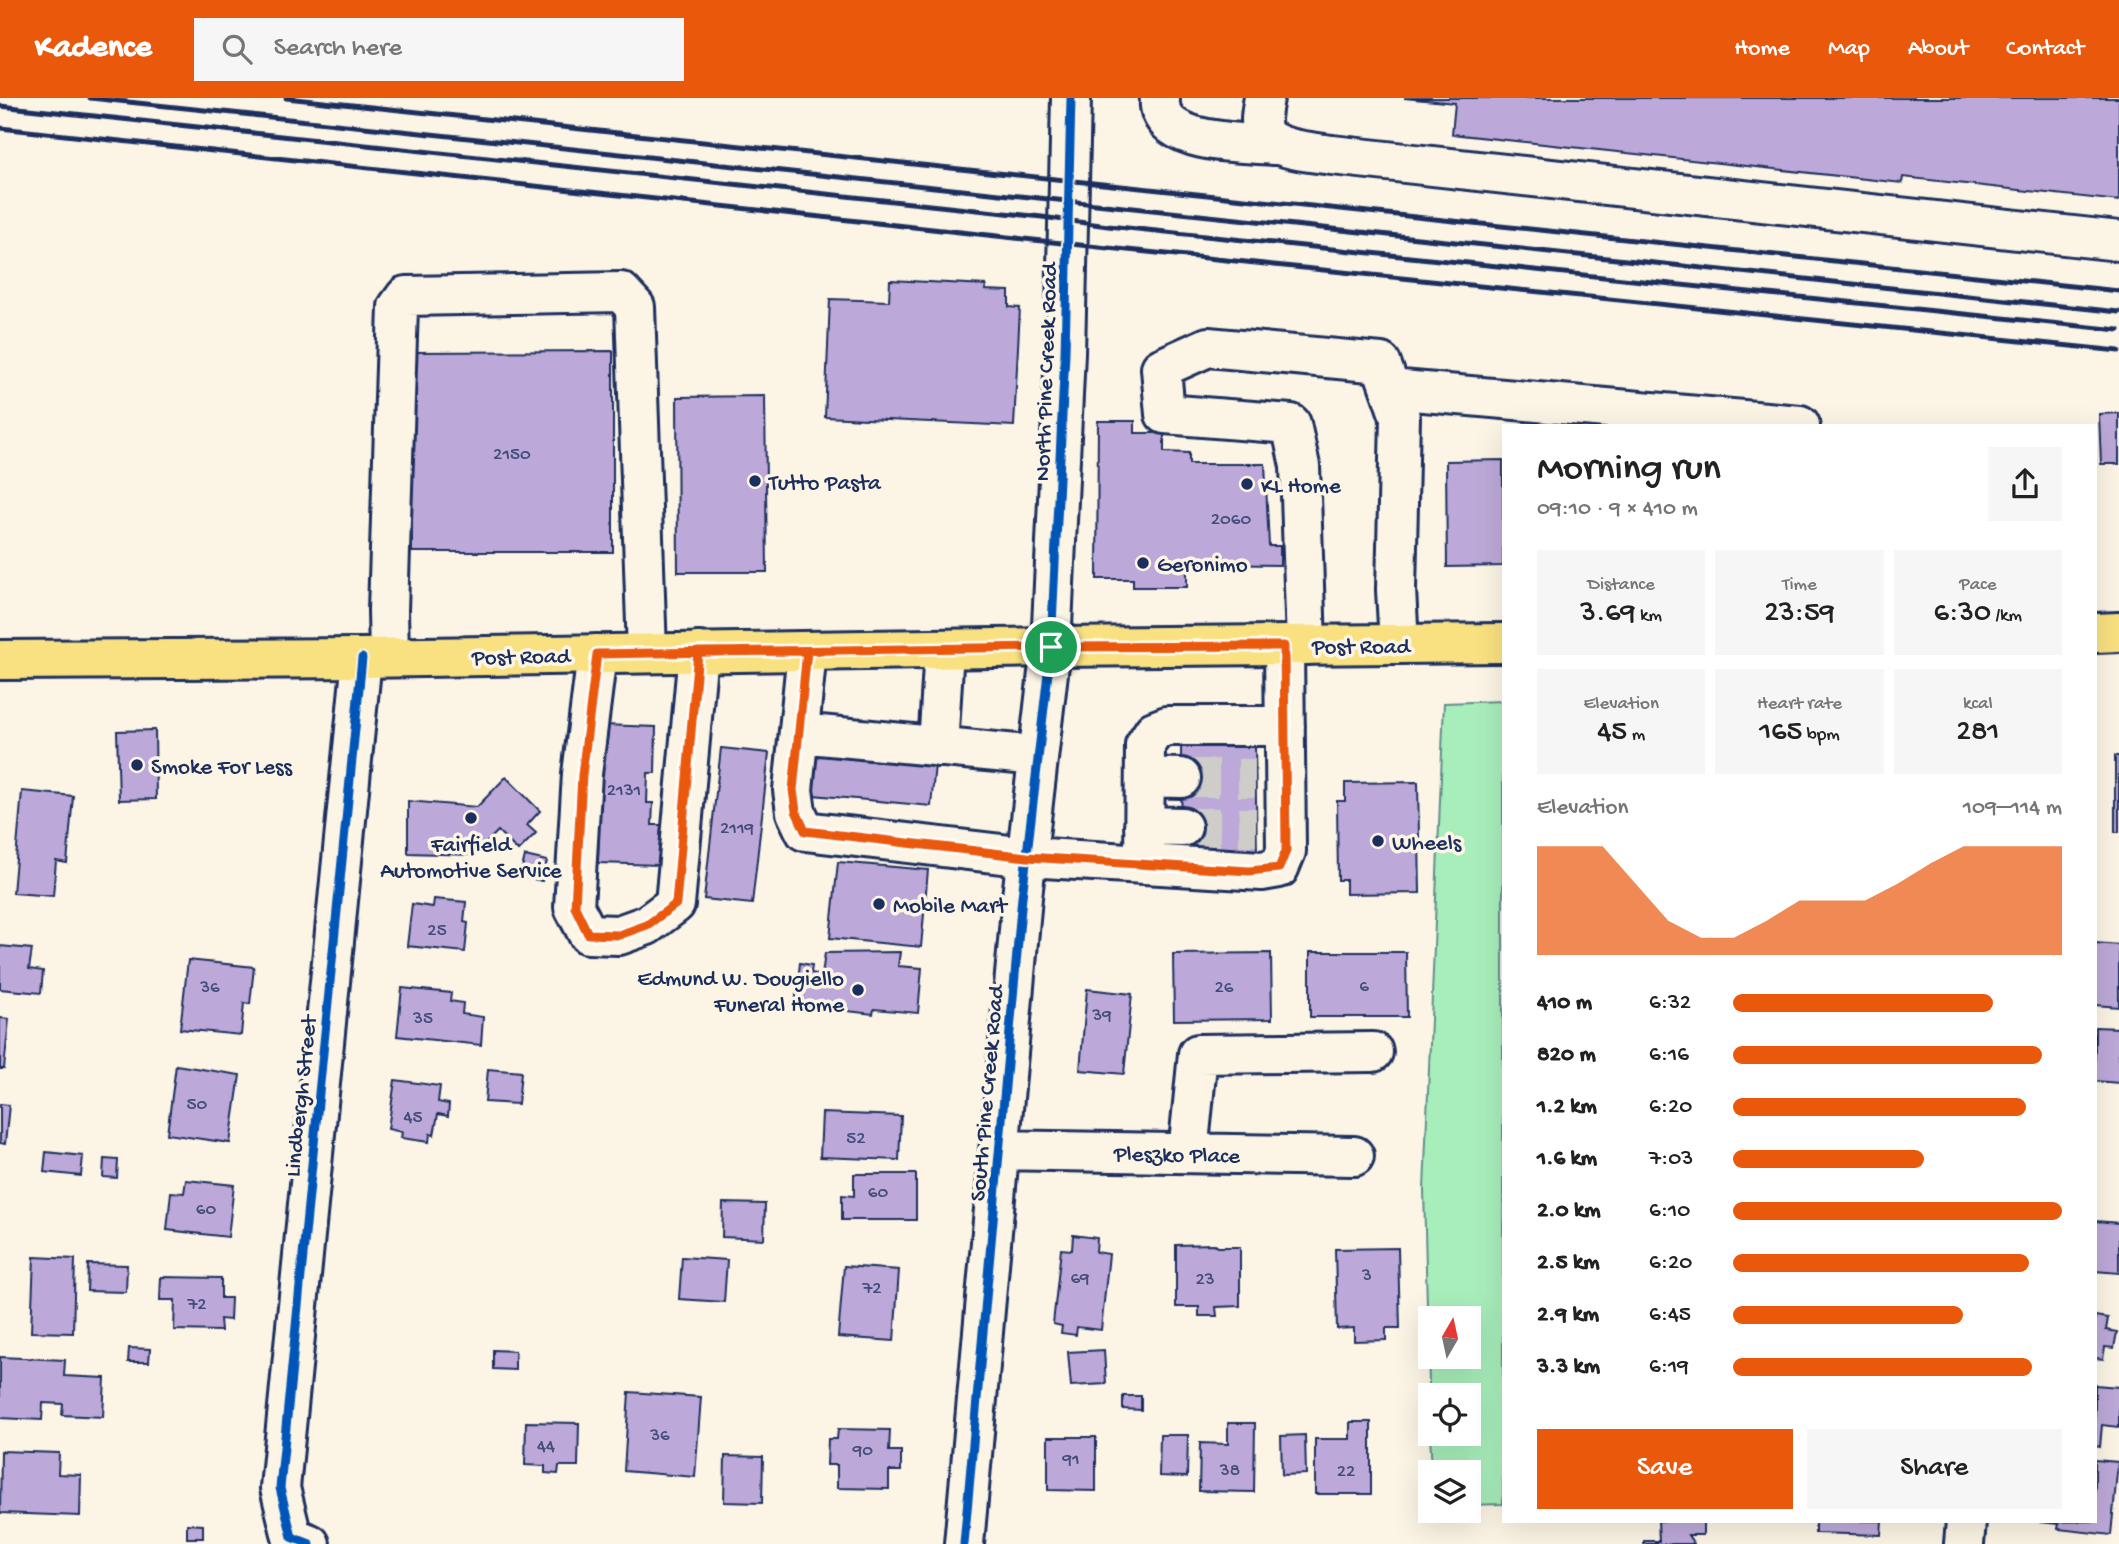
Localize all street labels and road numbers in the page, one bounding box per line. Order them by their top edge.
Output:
street label: North Pine Creek Road [1030,261,1065,482]
street label: Post Road [1311,635,1412,662]
street label: Post Road [471,644,572,673]
street label: South Pine Creek Road [966,983,1012,1202]
street label: Lindbergh Street [281,1013,325,1178]
street label: Pleszko Place [1113,1142,1241,1171]

